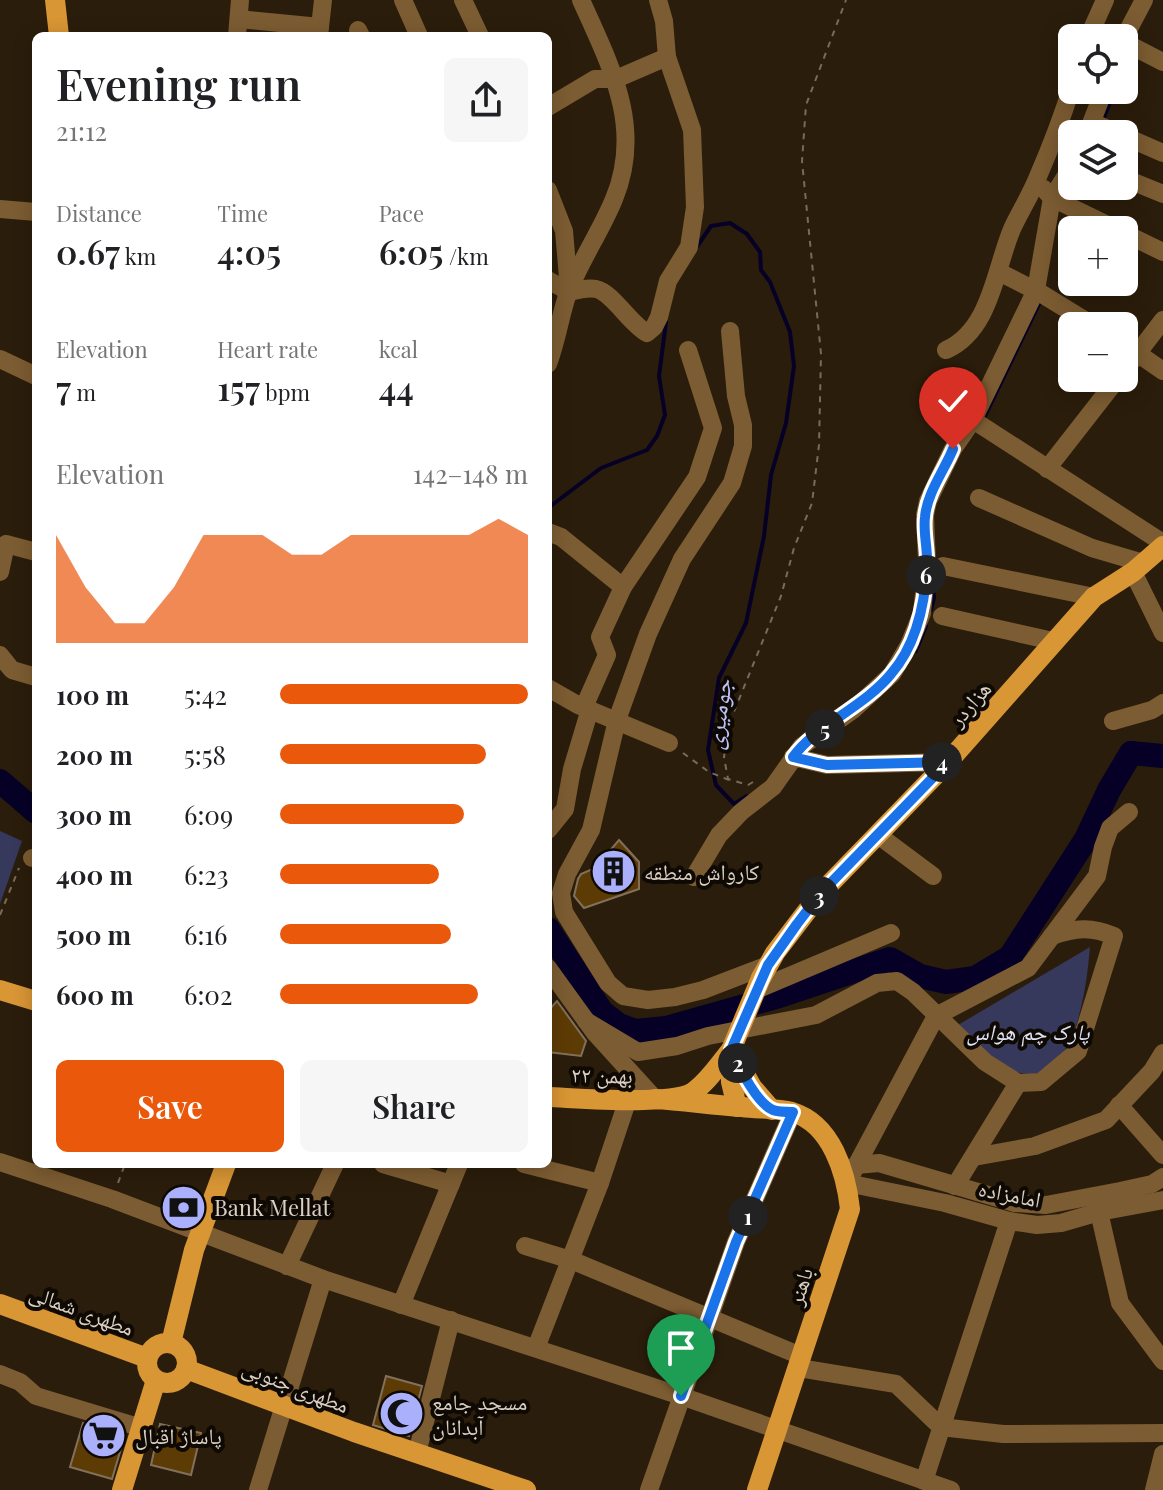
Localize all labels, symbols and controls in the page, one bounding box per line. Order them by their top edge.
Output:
map controls [1058,24,1138,392]
button: locate [1058,24,1138,104]
text: Evening run [56,53,301,112]
button: share [444,58,528,142]
text: 21:12 [56,113,107,148]
button: layers [1058,120,1138,200]
text: Distance [56,198,142,228]
text: Time [217,198,268,228]
text: Pace [379,198,424,228]
button: + [1058,216,1138,296]
text: 0.67 [56,228,120,274]
text: 4:05 [217,228,281,274]
text: 6:05 [379,228,443,274]
text: km [120,241,156,271]
text: /km [443,241,489,271]
button: − [1058,312,1138,392]
text: Elevation [56,334,148,364]
text: Heart rate [217,334,318,364]
text: kcal [379,334,418,364]
text: 7 [56,364,71,410]
text: 157 [217,364,260,410]
text: 44 [379,364,414,410]
pin [919,367,987,449]
text: m [71,377,96,407]
text: bpm [260,377,310,407]
icon: check [931,379,975,423]
text: Elevation [56,456,164,491]
text: 142–148 m [413,456,528,491]
pin: 6 [906,555,946,595]
text: 6 [920,560,932,590]
street label: هزاردر [940,674,997,733]
water label: جومیری [696,676,739,751]
text: 100 m [56,677,129,712]
text: 5:42 [184,677,227,712]
pin: 5 [805,709,845,749]
text: 5 [820,714,830,744]
text: 200 m [56,737,133,772]
text: 5:58 [184,737,226,772]
pin: 4 [922,742,962,782]
text: 4 [936,747,948,777]
text: 300 m [56,797,132,832]
text: 6:09 [184,797,233,832]
building icon: کارواش منطقه [589,847,637,895]
place label: کارواش منطقه [644,856,759,886]
text: 400 m [56,857,133,892]
text: 6:23 [184,857,229,892]
pin: 3 [799,876,839,916]
text: 3 [814,881,824,911]
text: 500 m [56,917,131,952]
text: 6:16 [184,917,227,952]
text: 600 m [56,977,134,1012]
text: 6:02 [184,977,232,1012]
park label: پارک چم هواس [966,1016,1090,1047]
pin: 2 [718,1043,758,1083]
text: 2 [732,1048,744,1078]
street label: ۲۲ بهمن [571,1058,633,1090]
button: Save [56,1060,284,1152]
button: Share [300,1060,528,1152]
street label: امامزاده [976,1172,1044,1214]
bank icon: Bank Mellat [159,1183,207,1231]
place label: Bank Mellat [214,1192,332,1222]
pin: 1 [728,1196,768,1236]
text: 1 [744,1201,752,1231]
street label: باهنر [779,1263,819,1310]
street label: مطهری شمالی [26,1276,138,1342]
pin [647,1314,715,1396]
icon: arrive [659,1326,703,1370]
street label: مطهری جنوبی [238,1351,354,1419]
place label: مسجد جامع آبدانان [432,1386,527,1441]
mosque icon: مسجد جامع آبدانان [377,1390,425,1438]
supermarket icon: پاساژ اقبال [80,1411,128,1459]
place label: پاساژ اقبال [135,1420,222,1450]

